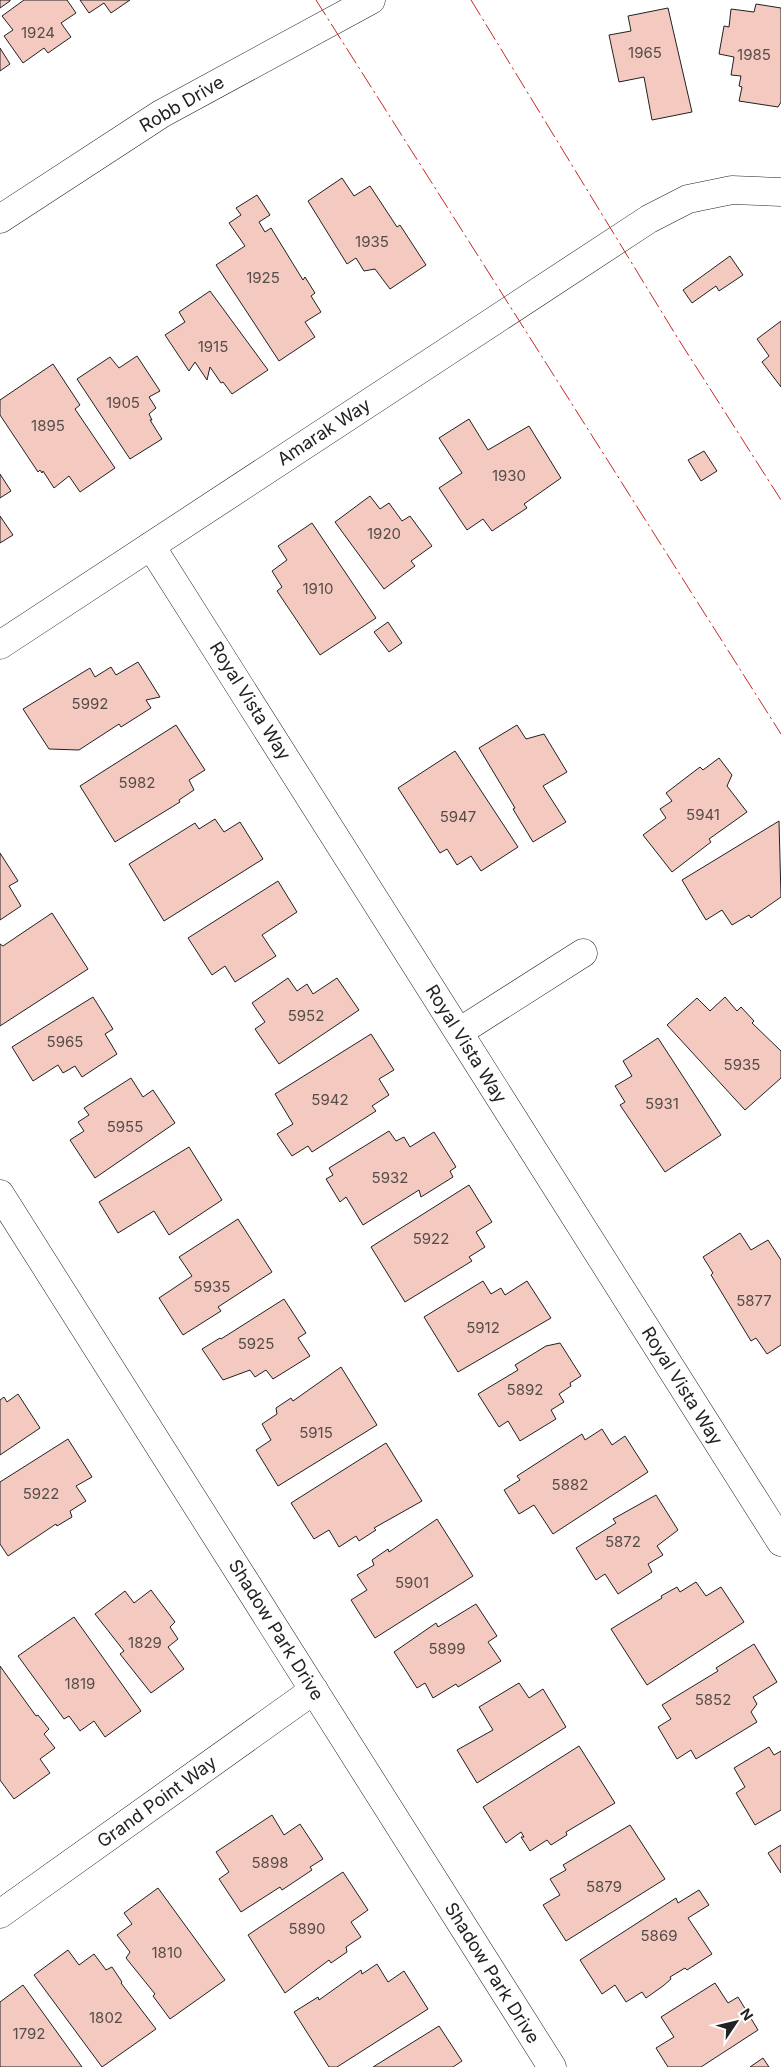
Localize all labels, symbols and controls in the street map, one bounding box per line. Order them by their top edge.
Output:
house number: 1924 [21,23,55,42]
house number: 1965 [628,43,662,62]
house number: 1985 [737,45,771,64]
street label: Robb Drive [136,71,228,136]
house number: 1935 [355,232,389,251]
house number: 1925 [246,268,280,287]
house number: 1915 [198,337,228,356]
house number: 1905 [106,393,140,412]
street label: Amarak Way [273,394,374,469]
house number: 1895 [31,416,65,435]
house number: 1930 [492,466,526,485]
house number: 1920 [367,524,401,543]
house number: 1910 [303,579,333,598]
street label: Royal Vista Way [206,638,295,764]
house number: 5992 [72,694,108,713]
house number: 5982 [119,773,155,792]
house number: 5941 [686,805,720,824]
house number: 5947 [440,807,476,826]
street label: Royal Vista Way [422,981,511,1107]
house number: 5952 [288,1006,324,1025]
house number: 5965 [47,1032,83,1051]
house number: 5935 [724,1055,760,1074]
house number: 5942 [311,1090,349,1109]
house number: 5931 [645,1094,679,1113]
house number: 5955 [107,1117,143,1136]
house number: 5932 [372,1168,408,1187]
house number: 5922 [413,1229,449,1248]
house number: 5935 [194,1277,230,1296]
house number: 5877 [736,1291,772,1310]
house number: 5912 [466,1318,500,1337]
street label: Royal Vista Way [638,1323,727,1449]
house number: 5925 [238,1334,274,1353]
house number: 5892 [507,1380,543,1399]
house number: 5915 [299,1423,333,1442]
house number: 5882 [552,1475,588,1494]
house number: 5922 [23,1484,59,1503]
house number: 5872 [605,1532,641,1551]
street label: Shadow Park Drive [225,1556,328,1704]
house number: 5901 [395,1573,429,1592]
house number: 1829 [128,1633,162,1652]
house number: 5899 [428,1639,466,1658]
house number: 1819 [65,1674,95,1693]
house number: 5852 [695,1690,731,1709]
street label: Grand Point Way [93,1751,220,1852]
house number: 5898 [252,1853,288,1872]
house number: 5879 [586,1877,622,1896]
street label: Shadow Park Drive [441,1899,544,2047]
house number: 5890 [288,1919,326,1938]
house number: 5869 [640,1926,678,1945]
house number: 1810 [152,1943,182,1962]
north arrow [711,1997,761,2047]
text: N [737,2005,757,2024]
house number: 1802 [89,2008,123,2027]
house number: 1792 [13,2024,45,2043]

